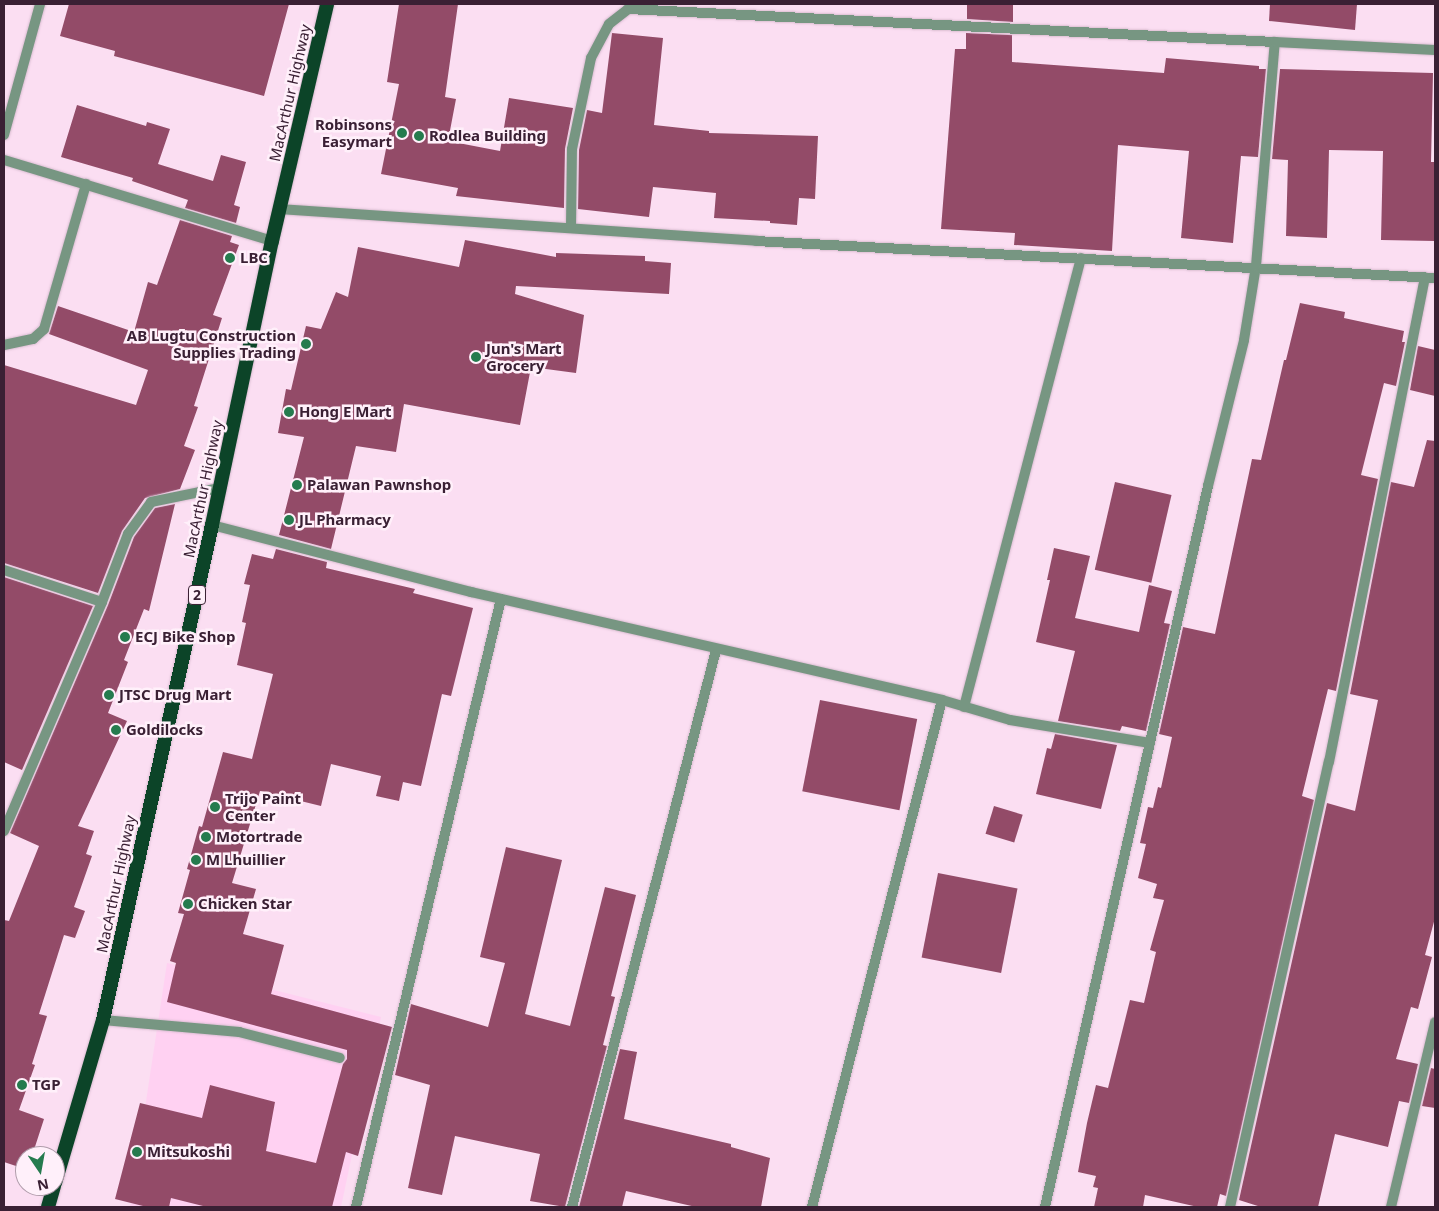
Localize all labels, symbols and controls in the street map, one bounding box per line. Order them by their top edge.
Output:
street label: MacArthur Highway [265,23,315,163]
place label: Robinsons Easymart [315,115,392,150]
marker: Robinsons Easymart [396,127,408,139]
place label: Rodlea Building [429,127,546,145]
marker: Rodlea Building [413,130,425,142]
place label: LBC [240,249,268,267]
marker: LBC [224,252,236,264]
place label: AB Lugtu Construction Supplies Trading [127,326,296,361]
marker: AB Lugtu Construction Supplies Trading [300,338,312,350]
place label: Jun's Mart Grocery [486,339,562,374]
marker: Jun's Mart Grocery [470,351,482,363]
place label: Hong E Mart [299,403,392,421]
marker: Hong E Mart [283,406,295,418]
street label: MacArthur Highway [180,418,226,560]
place label: Palawan Pawnshop [307,476,451,494]
marker: Palawan Pawnshop [291,479,303,491]
place label: JL Pharmacy [299,511,391,529]
marker: JL Pharmacy [283,514,295,526]
road number: 2 [187,584,207,606]
place label: ECJ Bike Shop [135,628,235,646]
marker: ECJ Bike Shop [119,631,131,643]
place label: JTSC Drug Mart [119,686,232,704]
marker: JTSC Drug Mart [103,689,115,701]
place label: Goldilocks [126,721,203,739]
marker: Goldilocks [110,724,122,736]
place label: Trijo Paint Center [225,789,301,824]
marker: Trijo Paint Center [209,801,221,813]
street label: MacArthur Highway [93,813,139,955]
place label: Motortrade [216,828,302,846]
marker: Motortrade [200,831,212,843]
place label: M Lhuillier [206,851,285,869]
marker: M Lhuillier [190,854,202,866]
place label: Chicken Star [198,895,292,913]
marker: Chicken Star [182,898,194,910]
place label: TGP [32,1076,61,1094]
marker: TGP [16,1079,28,1091]
place label: Mitsukoshi [147,1143,230,1161]
north arrow [15,1146,65,1196]
marker: Mitsukoshi [131,1146,143,1158]
text: N [35,1175,51,1196]

